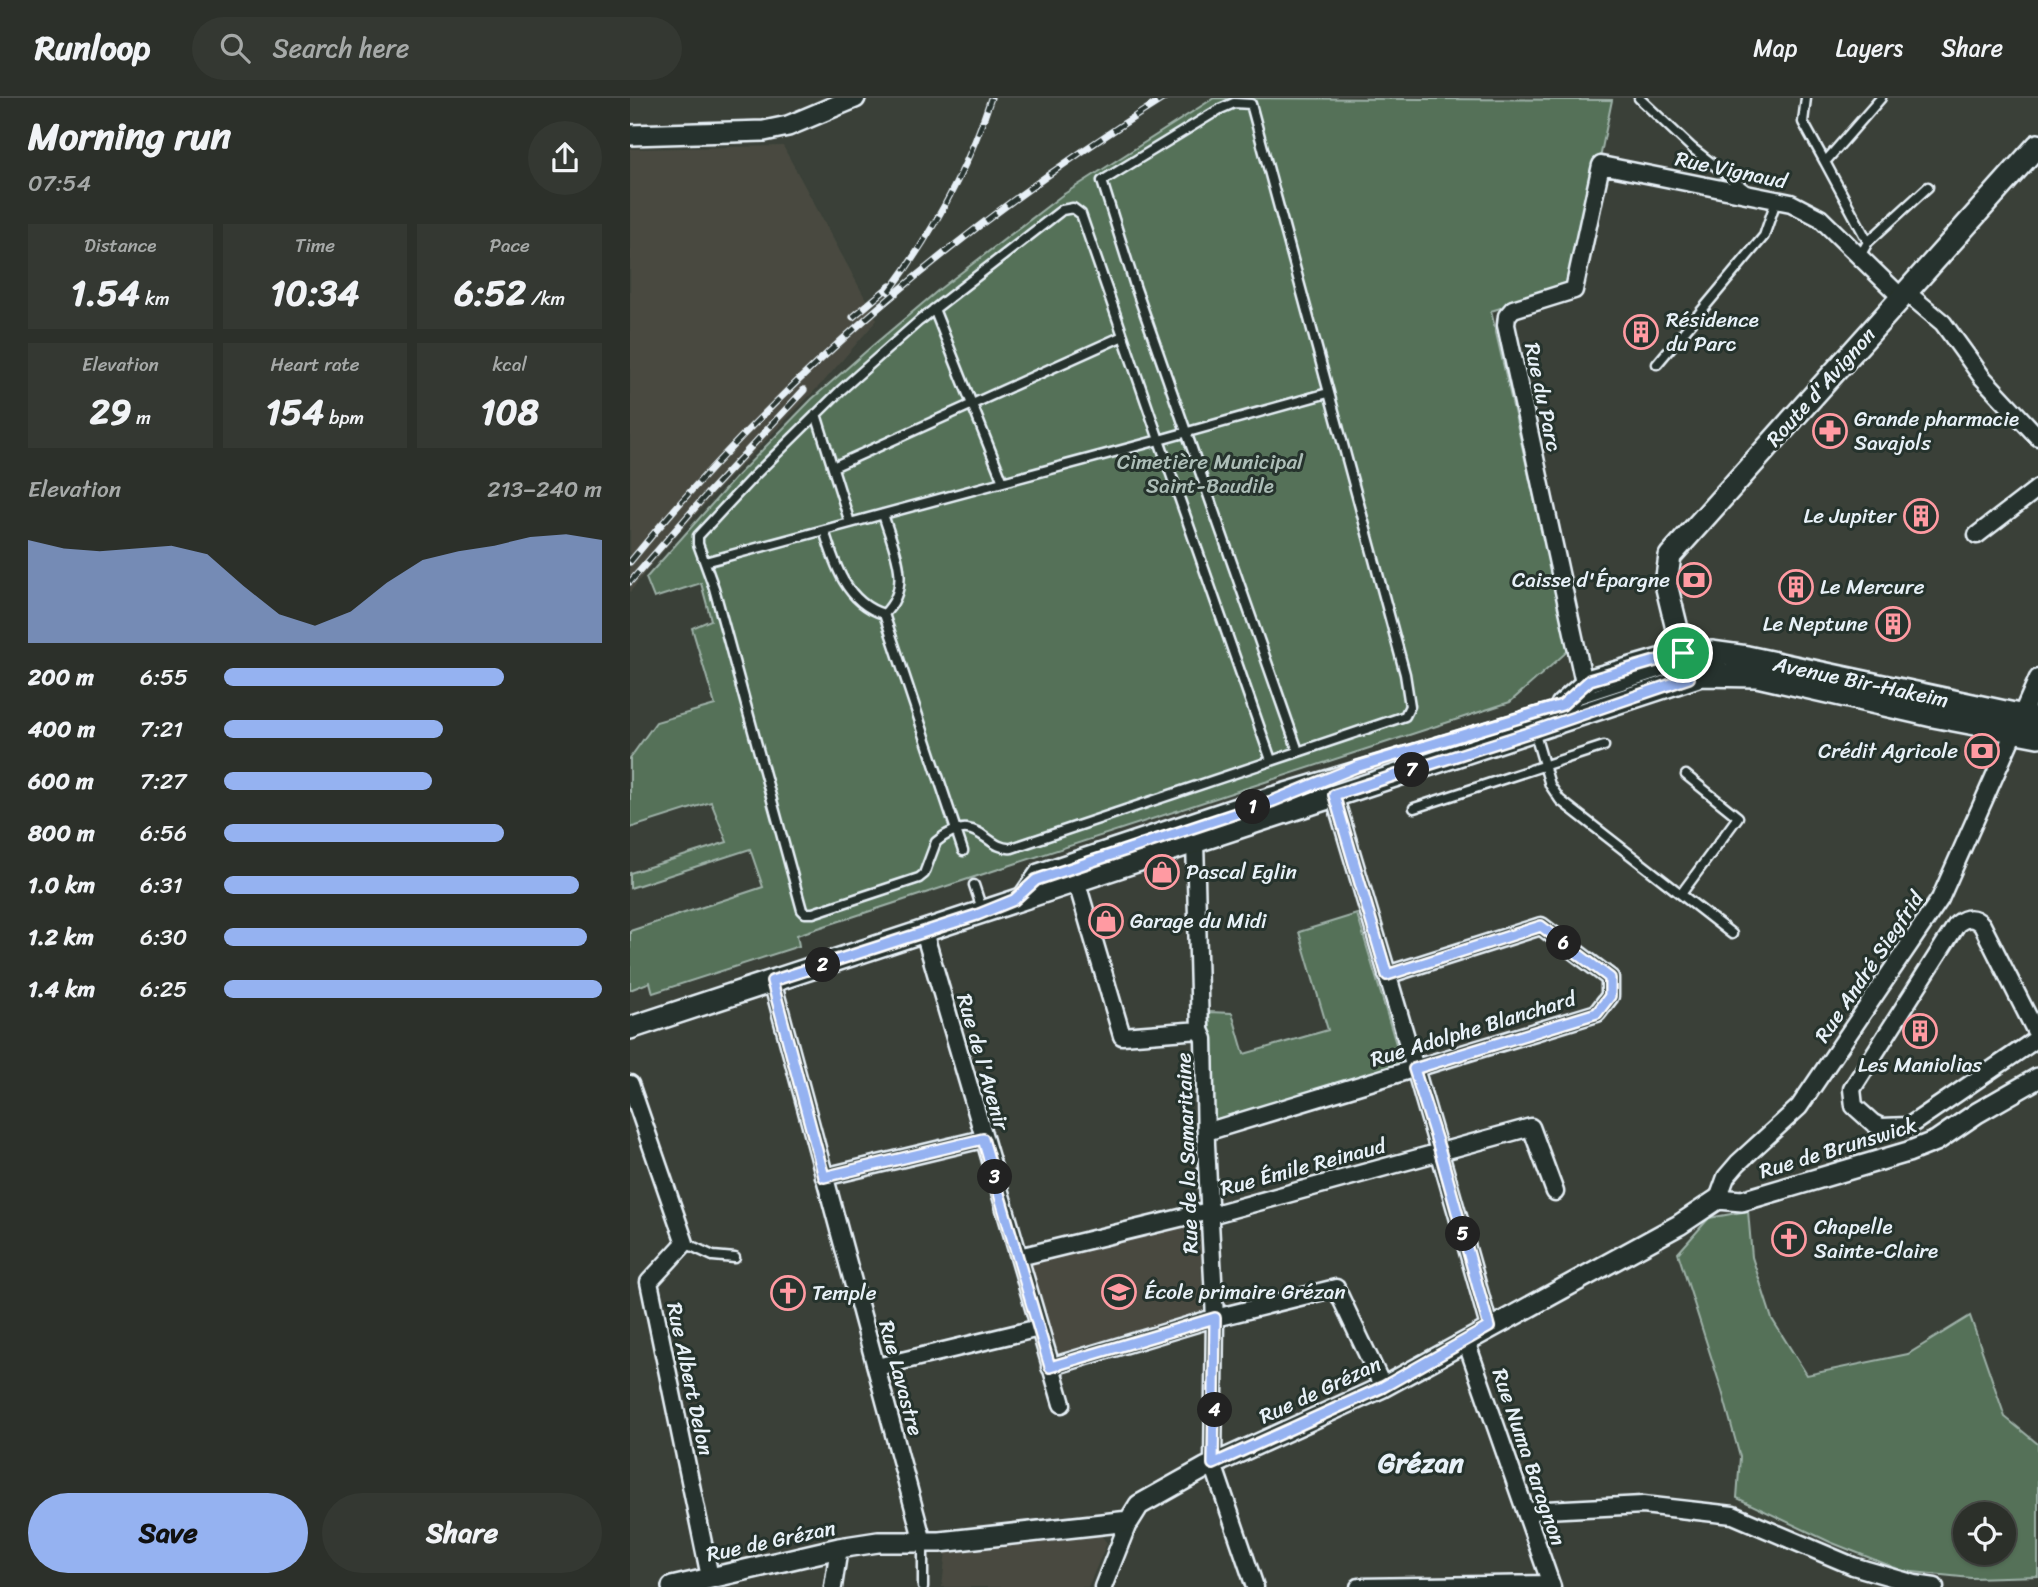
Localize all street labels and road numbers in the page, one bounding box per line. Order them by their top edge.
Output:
street label: Rue Vignaud [1672,140,1792,201]
street label: Route d'Avignon [1756,318,1886,456]
street label: Rue du Parc [1513,339,1573,455]
street label: Avenue Bir-Hakeim [1769,645,1952,719]
street label: Rue André Siegfrid [1804,882,1935,1051]
street label: Rue Adolphe Blanchard [1366,979,1582,1078]
street label: Rue de l'Avenir [945,989,1021,1136]
street label: Rue de la Samaritaine [1164,1051,1210,1254]
street label: Rue de Brunswick [1754,1106,1922,1190]
street label: Rue Émile Reinaud [1216,1126,1392,1207]
street label: Rue Albert Delon [655,1299,725,1459]
street label: Rue Lavastre [867,1316,935,1440]
street label: Rue de Grézan [1253,1345,1387,1435]
street label: Rue Numa Baragnon [1481,1363,1577,1551]
street label: Rue de Grézan [703,1509,839,1573]

